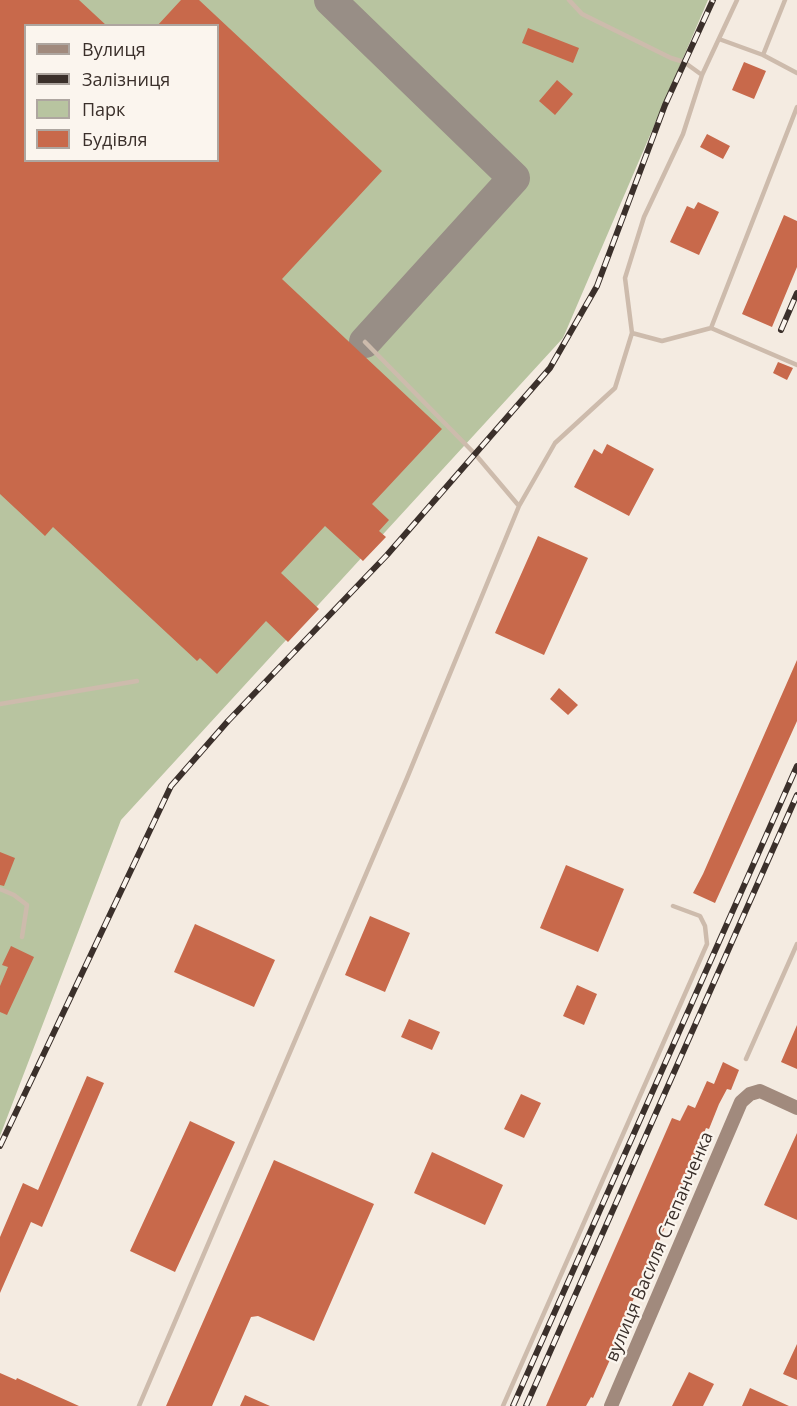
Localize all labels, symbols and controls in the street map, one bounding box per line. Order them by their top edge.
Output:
legend [24,24,219,162]
text: Вулиця [82,37,146,61]
text: Залізниця [82,67,170,91]
text: Парк [82,97,125,121]
text: Будівля [82,127,148,151]
street label: вулиця Василя Степанченка [602,1129,718,1365]

